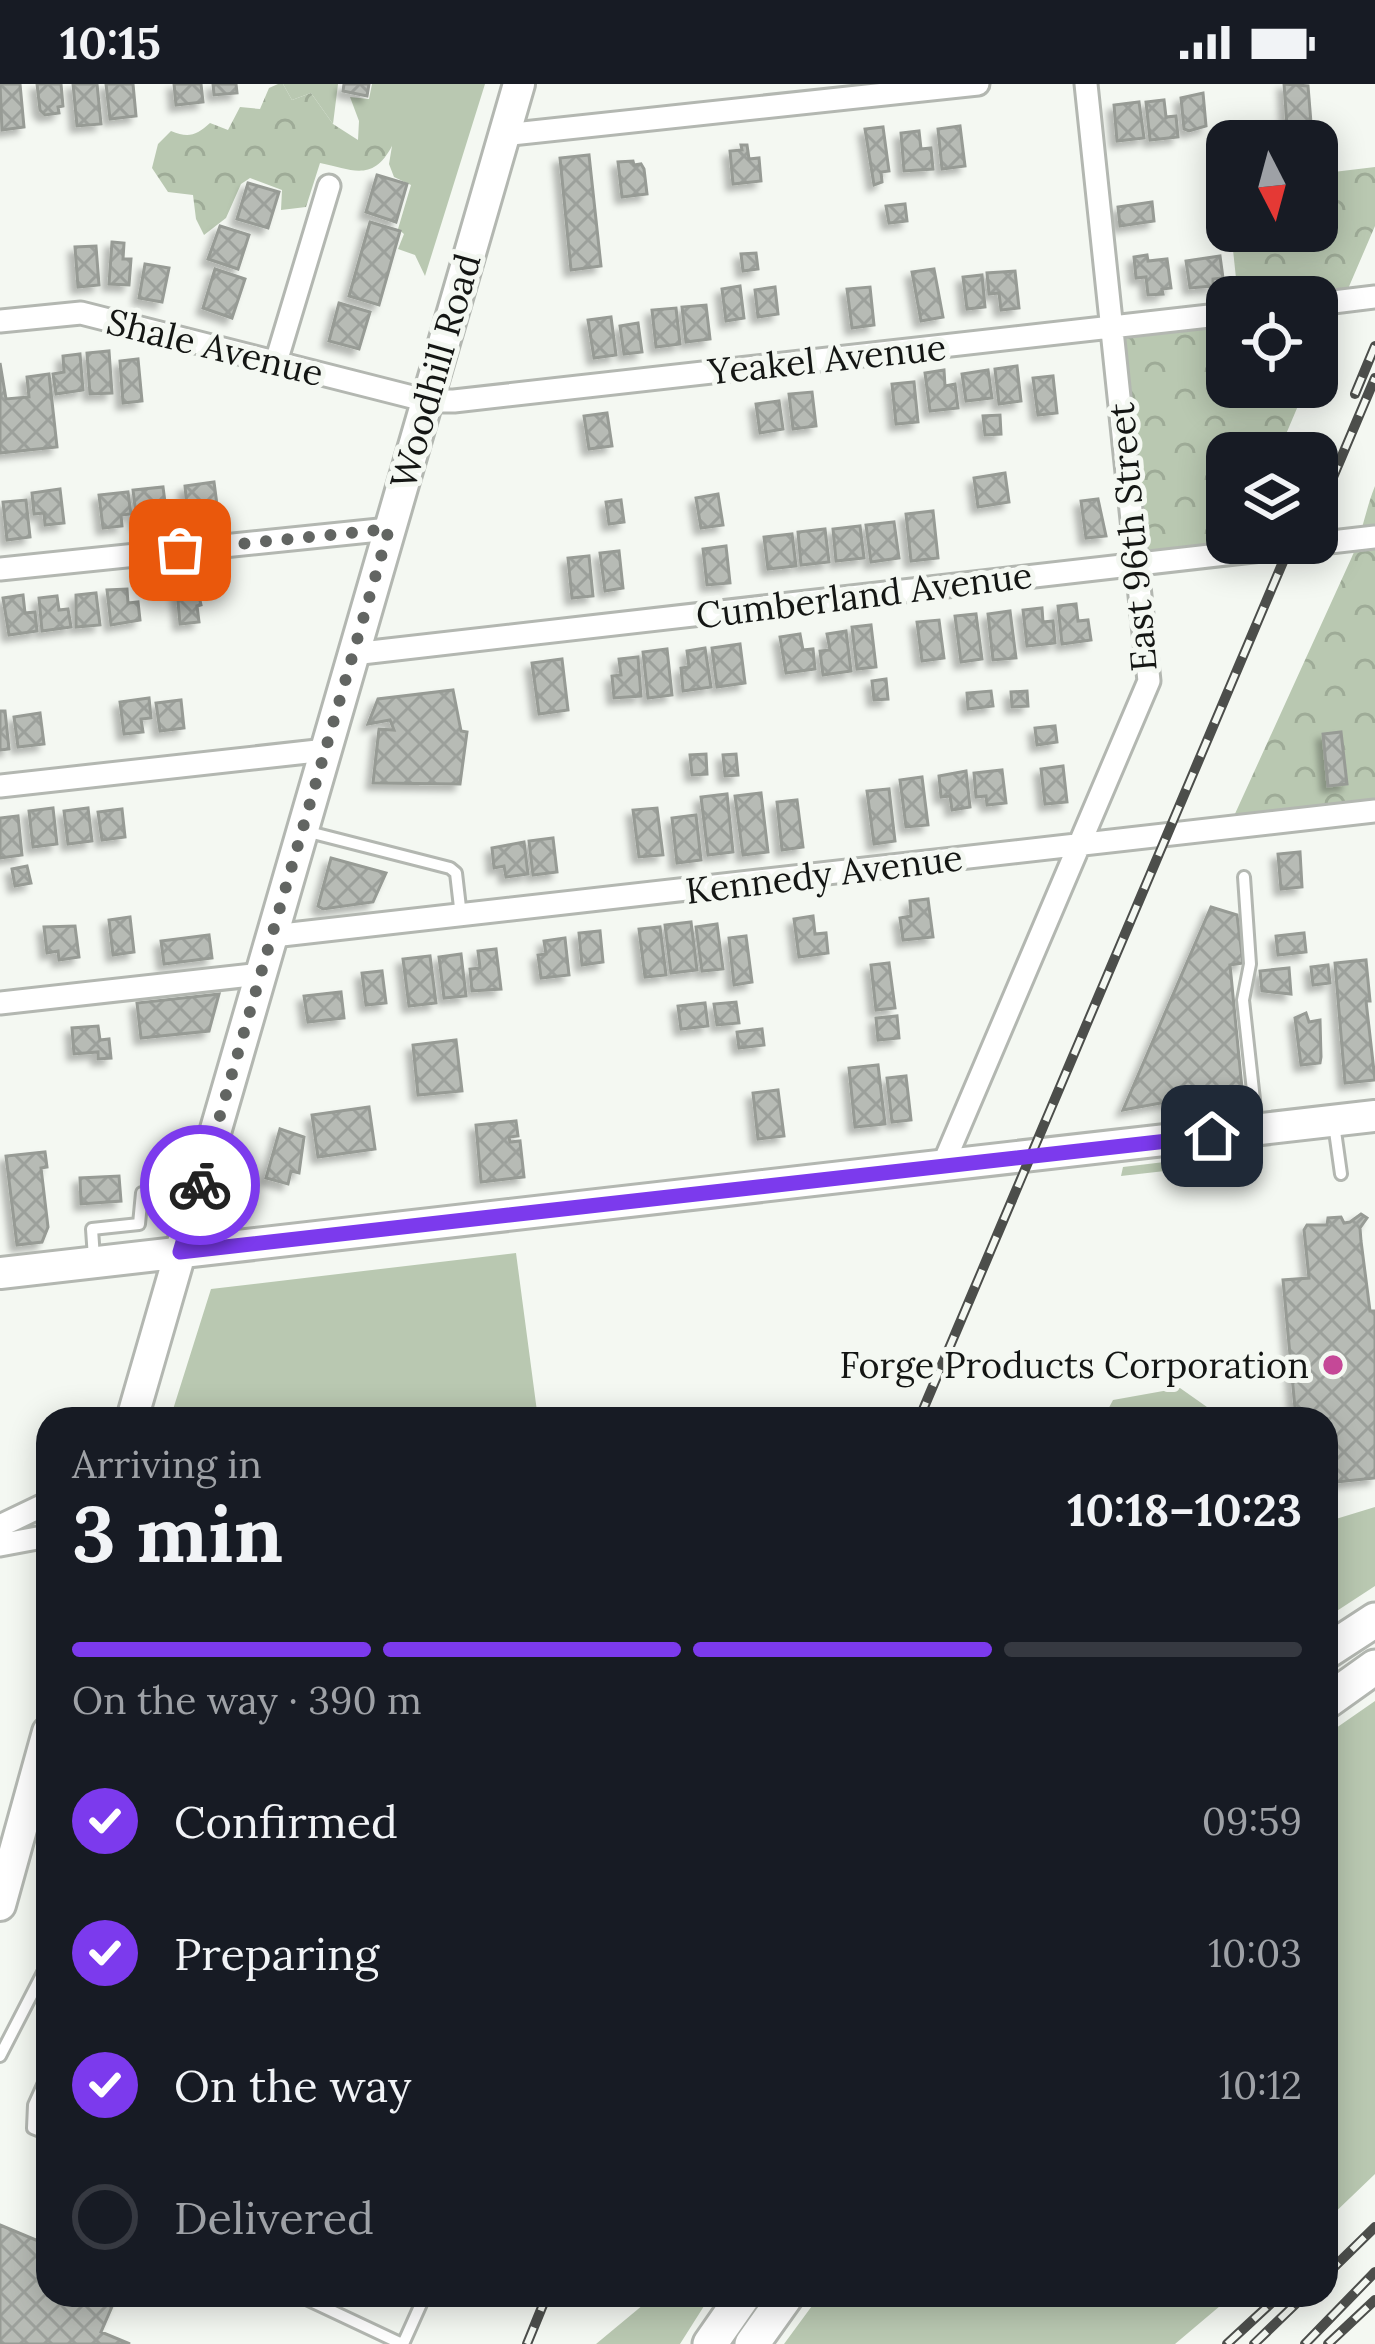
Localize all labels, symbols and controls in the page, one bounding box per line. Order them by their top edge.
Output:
text: 10:15 [60,14,161,71]
north arrow [1206,120,1338,252]
map controls [1206,120,1338,564]
street label: Woodhill Road [379,248,491,494]
button: locate [1206,276,1338,408]
street label: Shale Avenue [102,298,328,396]
street label: Yeakel Avenue [705,324,948,394]
street label: East 96th Street [1097,401,1167,673]
button: layers [1206,432,1338,564]
pin [129,499,231,601]
icon: bag [147,517,213,583]
street label: Cumberland Avenue [693,552,1035,638]
street label: Kennedy Avenue [683,834,965,914]
pin [1161,1085,1263,1187]
icon: home [1179,1103,1245,1169]
courier [140,1125,260,1245]
icon: bike [167,1152,233,1218]
place label: Forge Products Corporation [839,1342,1309,1388]
marker: Forge Products Corporation [1320,1352,1346,1378]
text: Arriving in [72,1439,262,1489]
text: 10:18–10:23 [1067,1481,1302,1538]
text: 3 min [72,1484,283,1583]
text: On the way · 390 m [72,1675,422,1725]
icon: check [72,1788,138,1854]
text: Confirmed [174,1793,398,1850]
text: 09:59 [1202,1796,1302,1846]
icon: check [72,1920,138,1986]
text: Preparing [174,1925,379,1982]
text: 10:03 [1208,1928,1302,1978]
icon: check [72,2052,138,2118]
text: On the way [174,2057,412,2114]
text: 10:12 [1219,2060,1302,2110]
text: Delivered [174,2189,374,2246]

